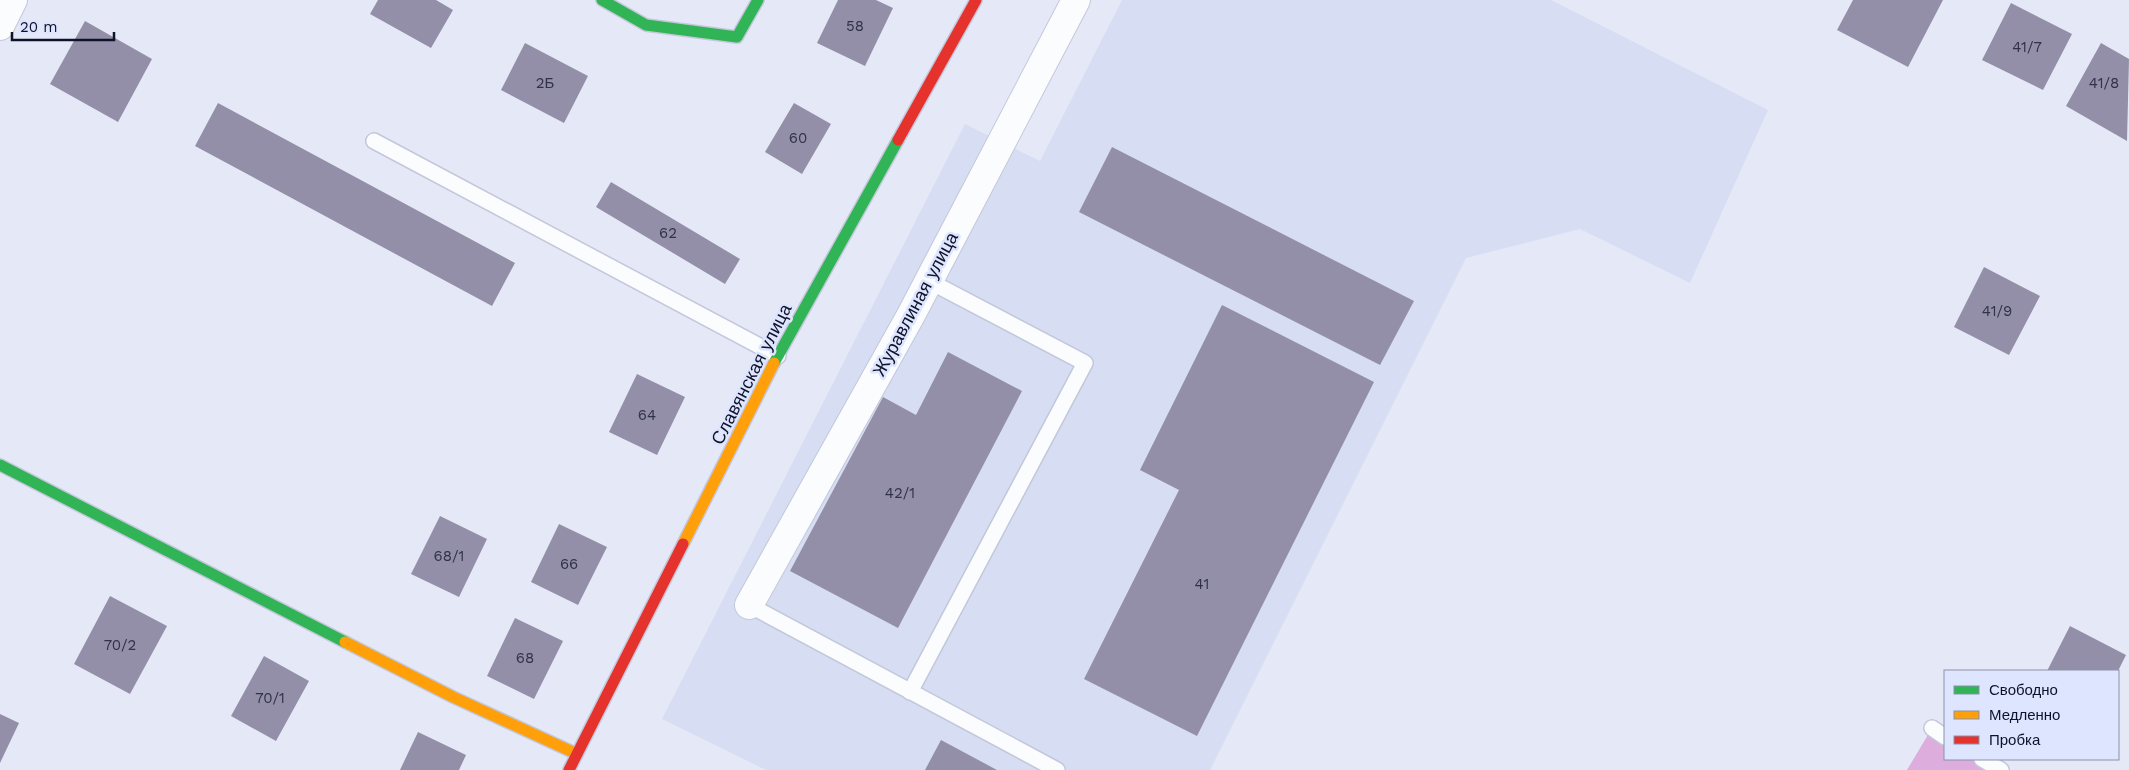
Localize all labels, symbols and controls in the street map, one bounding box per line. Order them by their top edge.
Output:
scale bar [12,10,115,42]
house number: 58 [846,17,864,35]
text: 20 m [20,18,58,36]
house number: 41/7 [2012,38,2042,56]
house number: 2Б [536,74,554,92]
house number: 41/8 [2089,74,2119,92]
house number: 60 [789,129,807,147]
house number: 62 [659,224,677,242]
street label: Журавлиная улица [868,227,962,380]
street label: Славянская улица [706,299,796,448]
house number: 41/9 [1982,302,2012,320]
house number: 64 [638,406,656,424]
house number: 42/1 [885,484,915,502]
house number: 68/1 [434,547,464,565]
house number: 66 [560,555,578,573]
house number: 41 [1195,575,1209,593]
house number: 70/2 [104,636,136,654]
house number: 68 [516,649,534,667]
legend [1944,670,2119,760]
text: Свободно [1989,681,2058,699]
house number: 70/1 [255,689,285,707]
text: Медленно [1989,706,2060,724]
text: Пробка [1989,731,2041,749]

